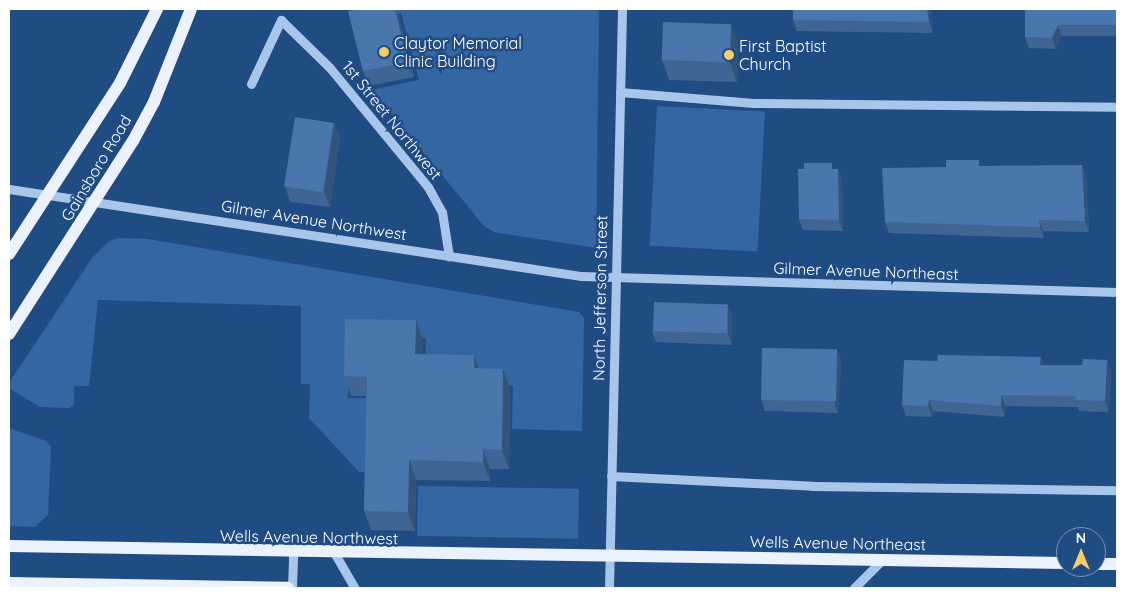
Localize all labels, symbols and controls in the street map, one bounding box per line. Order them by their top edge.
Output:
place label: Claytor Memorial Clinic Building [394,33,522,71]
place label: First Baptist Church [739,36,827,74]
marker: Claytor Memorial Clinic Building [378,46,390,58]
marker: First Baptist Church [723,49,735,61]
street label: 1st Street Northwest [338,57,446,183]
street label: Gainsboro Road [57,112,135,224]
street label: Gilmer Avenue Northwest [220,196,408,244]
street label: North Jefferson Street [589,215,611,381]
street label: Gilmer Avenue Northeast [773,258,959,284]
street label: Wells Avenue Northwest [220,526,398,548]
north arrow [1056,527,1106,577]
text: N [1076,529,1086,547]
street label: Wells Avenue Northeast [750,532,926,554]

